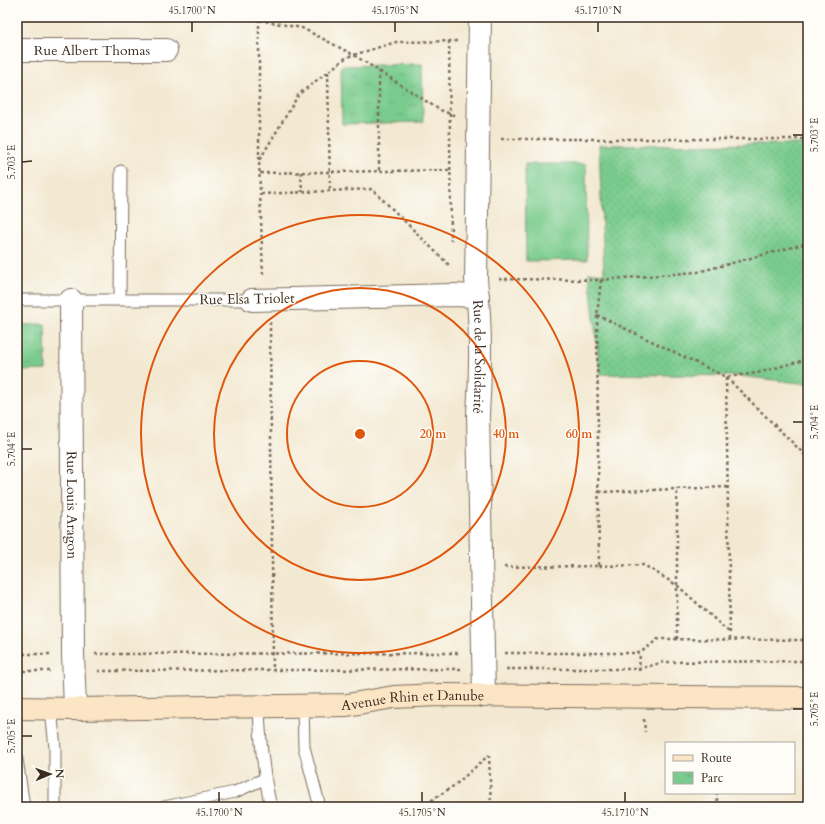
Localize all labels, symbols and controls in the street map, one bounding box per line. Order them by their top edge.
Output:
text: 45.1700°N [169,4,216,18]
text: 45.1705°N [372,4,419,18]
text: 45.1710°N [575,4,622,18]
street label: Rue Albert Thomas [34,41,151,60]
text: 5.703°E [808,118,822,152]
text: 5.703°E [5,145,19,179]
street label: Rue Elsa Triolet [199,289,295,309]
street label: Rue de la Solidarité [469,299,490,414]
text: 5.704°E [808,405,822,439]
text: 20 m [420,426,447,442]
text: 40 m [493,426,520,442]
text: 60 m [566,426,593,442]
centre of rings [353,427,367,441]
text: 5.704°E [5,432,19,466]
street label: Rue Louis Aragon [62,451,82,559]
street label: Avenue Rhin et Danube [341,685,484,715]
text: 5.705°E [808,692,822,726]
text: 5.705°E [5,719,19,753]
legend [665,742,795,794]
text: Route [701,750,732,766]
north arrow [30,754,70,794]
text: N [52,769,67,779]
text: Parc [701,770,724,786]
text: 45.1700°N [196,806,243,820]
text: 45.1705°N [399,806,446,820]
text: 45.1710°N [602,806,649,820]

